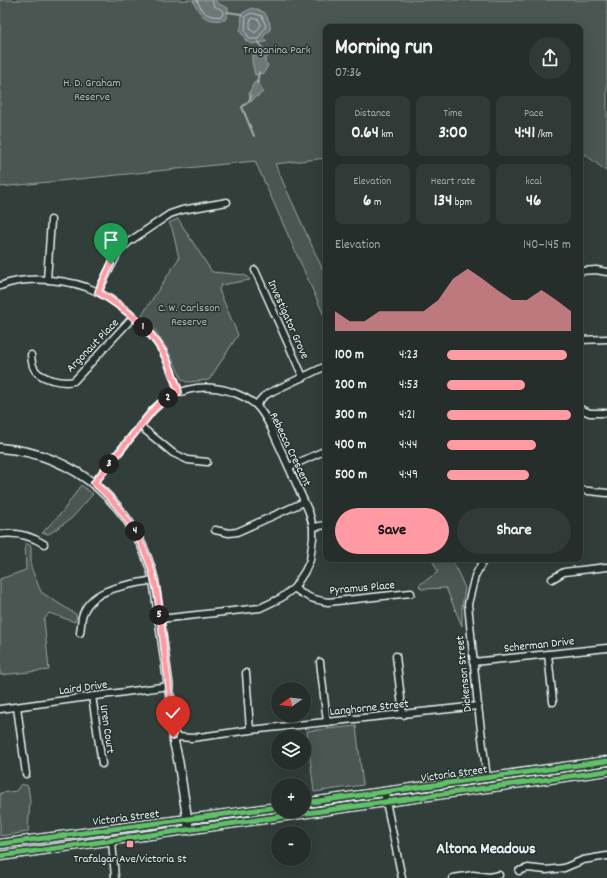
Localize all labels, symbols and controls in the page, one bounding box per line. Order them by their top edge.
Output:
text: Morning run [335,33,433,64]
button: share [529,37,571,79]
park label: Truganina Park [243,42,311,59]
text: 07:36 [335,64,361,83]
park label: H. D. Graham Reserve [63,75,121,106]
text: Distance [354,106,390,122]
text: Time [444,106,462,122]
text: Pace [524,106,543,122]
text: 0.64 [351,122,379,146]
text: 3:00 [439,122,467,146]
text: 4:41 [514,122,535,146]
text: km [379,127,393,143]
text: /km [535,127,553,143]
text: Elevation [353,174,391,190]
text: Heart rate [431,174,475,190]
text: kcal [525,174,542,190]
text: 6 [363,190,371,214]
text: 134 [434,190,452,214]
text: 46 [526,190,541,214]
text: m [371,195,382,211]
text: bpm [452,195,472,211]
pin [94,223,128,264]
icon: arrive [100,229,122,251]
text: Elevation [335,236,380,255]
text: 140–145 m [523,236,571,255]
street label: Investigator Grove [263,277,313,362]
park label: C. W. Carlsson Reserve [158,300,221,331]
street label: Argonaut Place [63,315,123,377]
pin: 1 [133,317,153,337]
text: 1 [142,319,144,335]
text: 100 m [335,346,364,365]
text: 4:23 [399,346,418,365]
text: 200 m [335,376,367,395]
text: 4:53 [399,376,418,395]
pin: 2 [158,388,178,408]
text: 2 [166,390,170,406]
text: 300 m [335,406,367,425]
text: 4:21 [399,406,415,425]
street label: Rebecca Crescent [264,410,315,490]
text: 400 m [335,436,366,455]
text: 4:44 [399,436,417,455]
pin: 3 [99,454,119,474]
text: 3 [107,456,111,472]
text: 500 m [335,466,367,485]
text: 4:49 [399,466,418,485]
button: Save [335,508,449,554]
button: Share [457,508,571,554]
pin: 4 [125,521,145,541]
text: 4 [133,523,137,539]
street label: Pyramus Place [329,577,396,600]
pin: 5 [149,605,169,625]
text: 5 [156,607,162,623]
street label: Scherman Drive [503,633,575,658]
street label: Dickenson Street [452,634,477,713]
street label: Laird Drive [58,677,108,700]
north arrow [271,682,311,722]
map controls [271,682,311,866]
pin [156,696,190,737]
street label: Langhorne Street [329,696,410,721]
icon: check [162,702,184,724]
street label: Uren Court [95,704,118,755]
button: layers [271,730,311,770]
street label: Victoria Street [420,761,489,788]
button: + [271,778,311,818]
street label: Victoria Street [92,806,161,831]
button: − [271,826,311,866]
district label: Altona Meadows [436,838,536,861]
marker: Trafalgar Ave/Victoria St [125,839,135,849]
place label: Trafalgar Ave/Victoria St [73,851,187,868]

